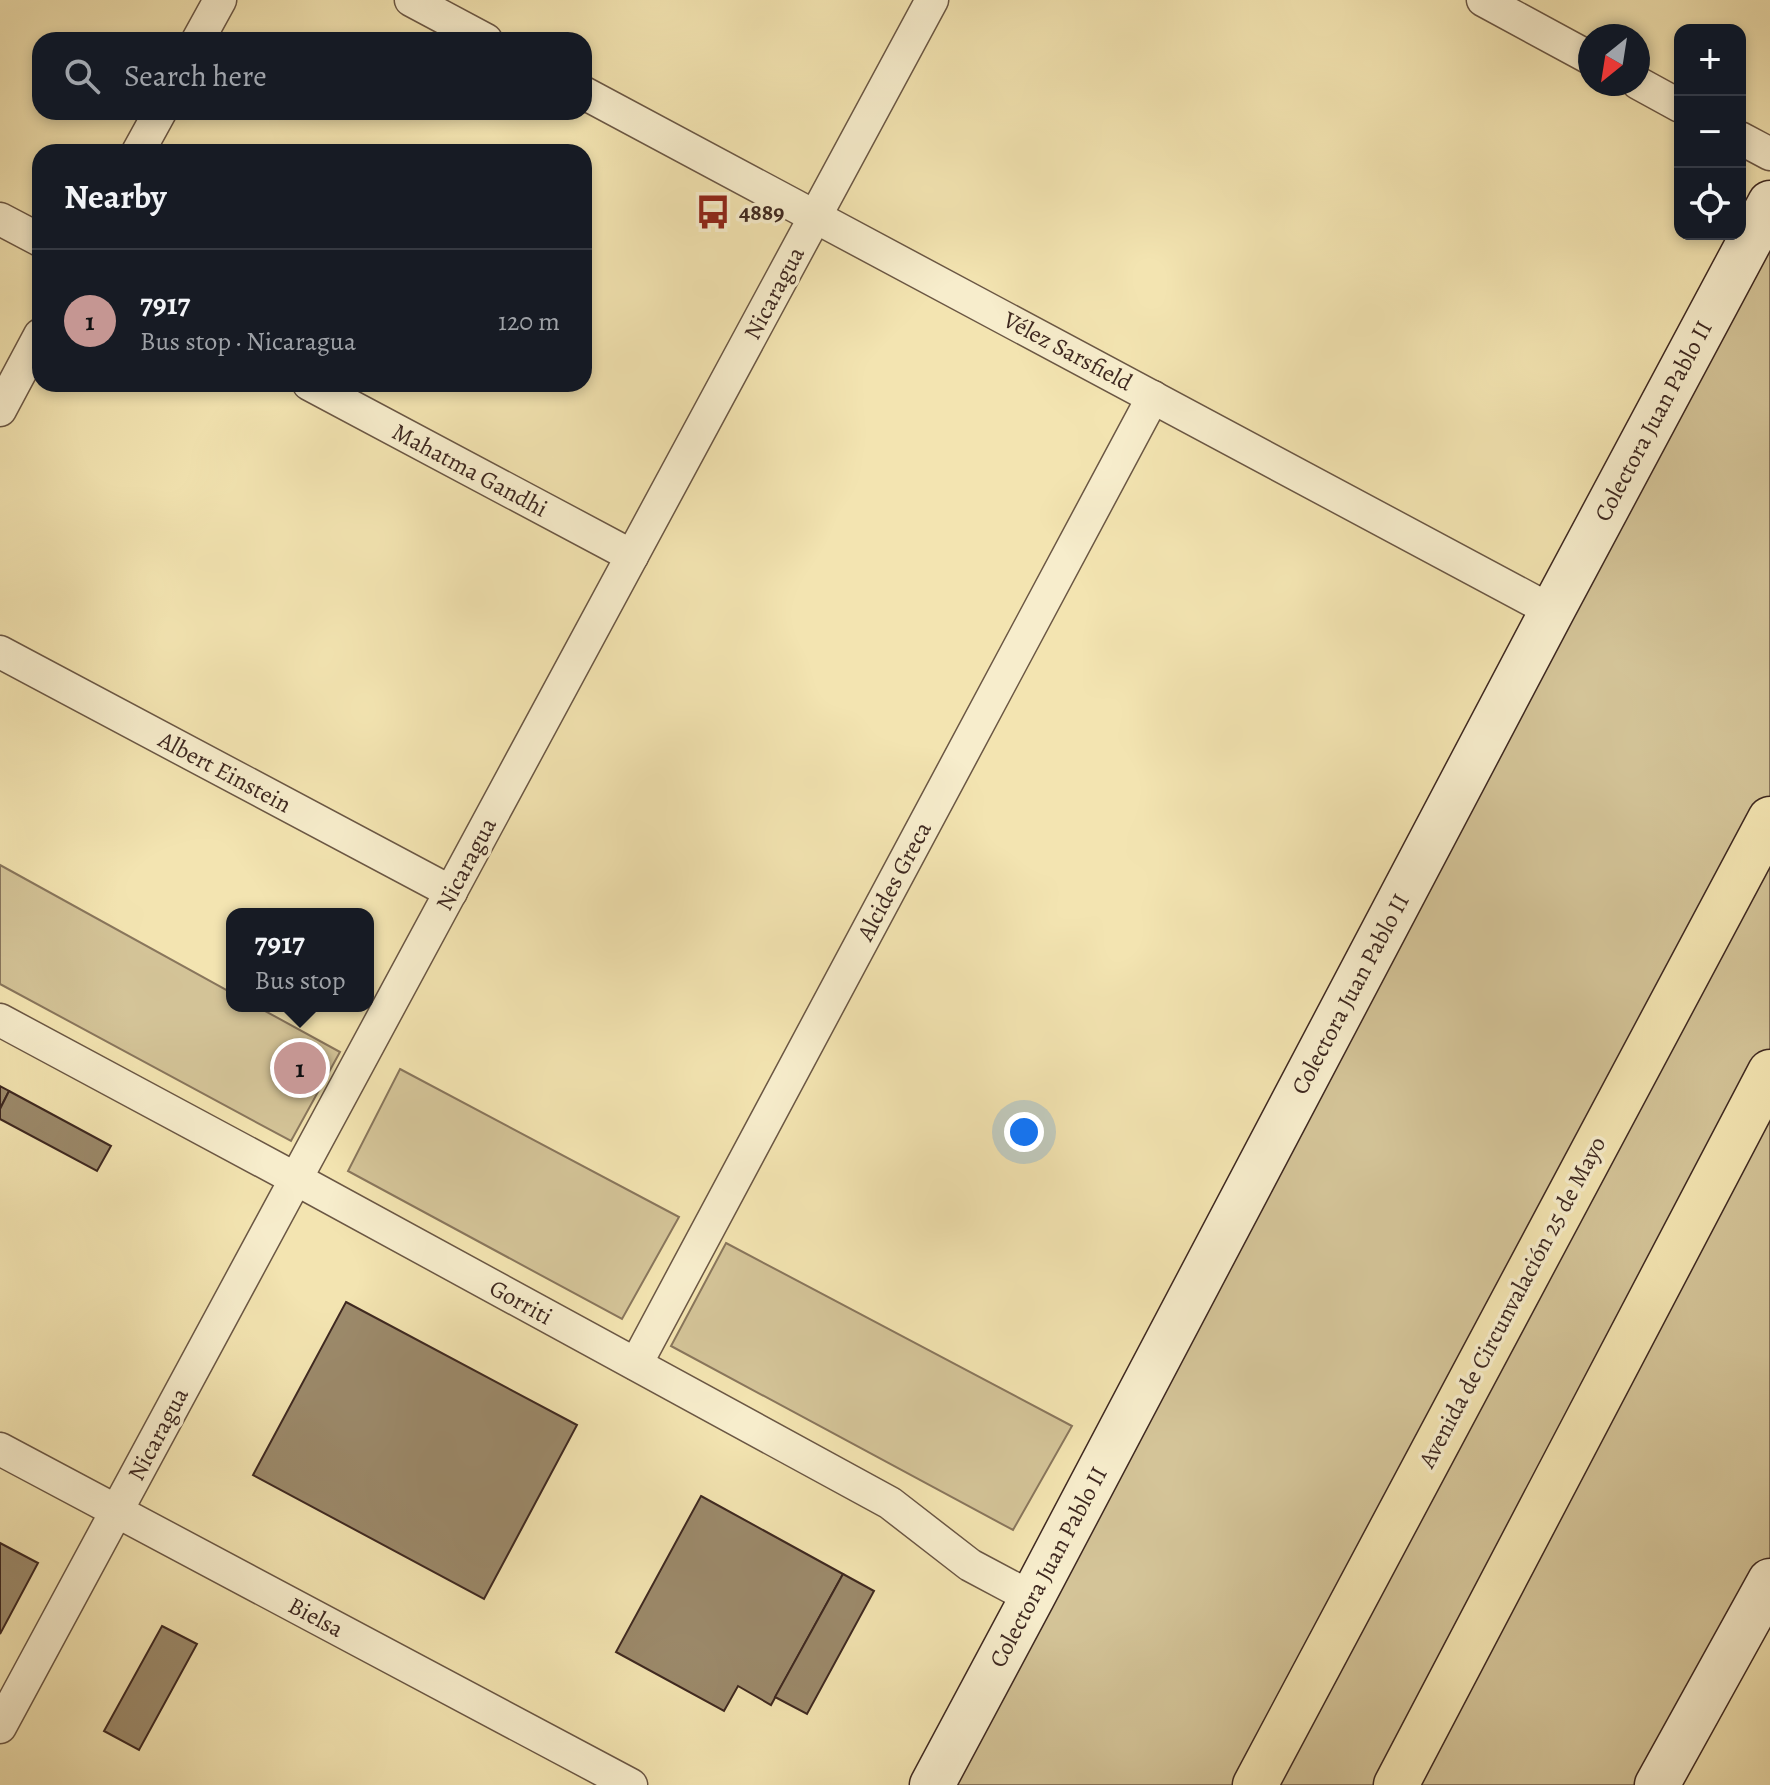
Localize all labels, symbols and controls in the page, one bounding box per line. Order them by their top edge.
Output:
north arrow [1578,24,1650,96]
map controls [1674,24,1746,240]
button: + [1674,24,1746,96]
search box [32,32,592,120]
icon: search [60,54,104,98]
text: Search here [124,56,267,96]
button: − [1674,96,1746,168]
button: locate [1674,168,1746,240]
text: Nearby [64,173,167,220]
bus stop icon: 4889 [694,193,732,231]
place label: 4889 [739,196,784,228]
street label: Nicaragua [736,240,812,345]
text: 7917 [140,284,190,324]
street label: Vélez Sarsfield [997,303,1138,398]
text: 1 [85,304,95,339]
text: 120 m [498,304,560,339]
street label: Colectora Juan Pablo II [1586,315,1720,527]
text: Bus stop · Nicaragua [140,324,356,359]
street label: Mahatma Gandhi [387,416,553,524]
street label: Albert Einstein [152,723,297,820]
street label: Nicaragua [428,811,504,916]
street label: Alcides Greca [849,815,939,947]
street label: Colectora Juan Pablo II [1283,888,1417,1100]
popup [226,908,374,1012]
text: 7917 [255,923,305,963]
text: Bus stop [255,963,345,998]
pin: 1 [274,1038,326,1098]
your location [1004,1112,1044,1152]
street label: Avenida de Circunvalación 25 de Mayo [1410,1131,1613,1474]
street label: Gorriti [484,1272,558,1332]
street label: Nicaragua [120,1381,196,1486]
street label: Colectora Juan Pablo II [981,1461,1115,1673]
street label: Bielsa [283,1589,350,1645]

